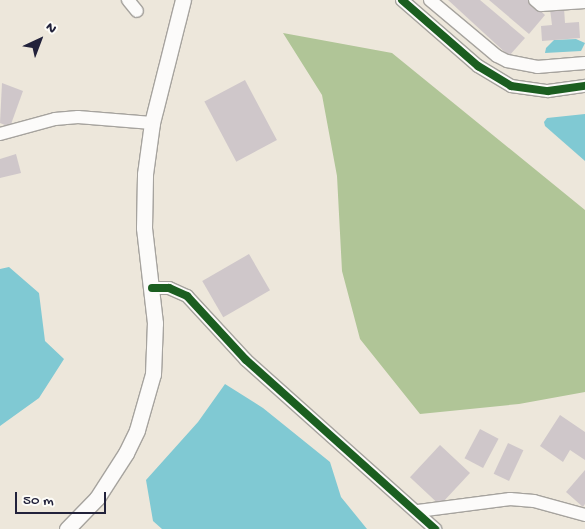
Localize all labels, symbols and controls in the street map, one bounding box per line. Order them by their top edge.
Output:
north arrow [15,15,65,65]
text: N [41,19,60,38]
scale bar [18,482,109,514]
text: 50 m [23,492,54,510]

